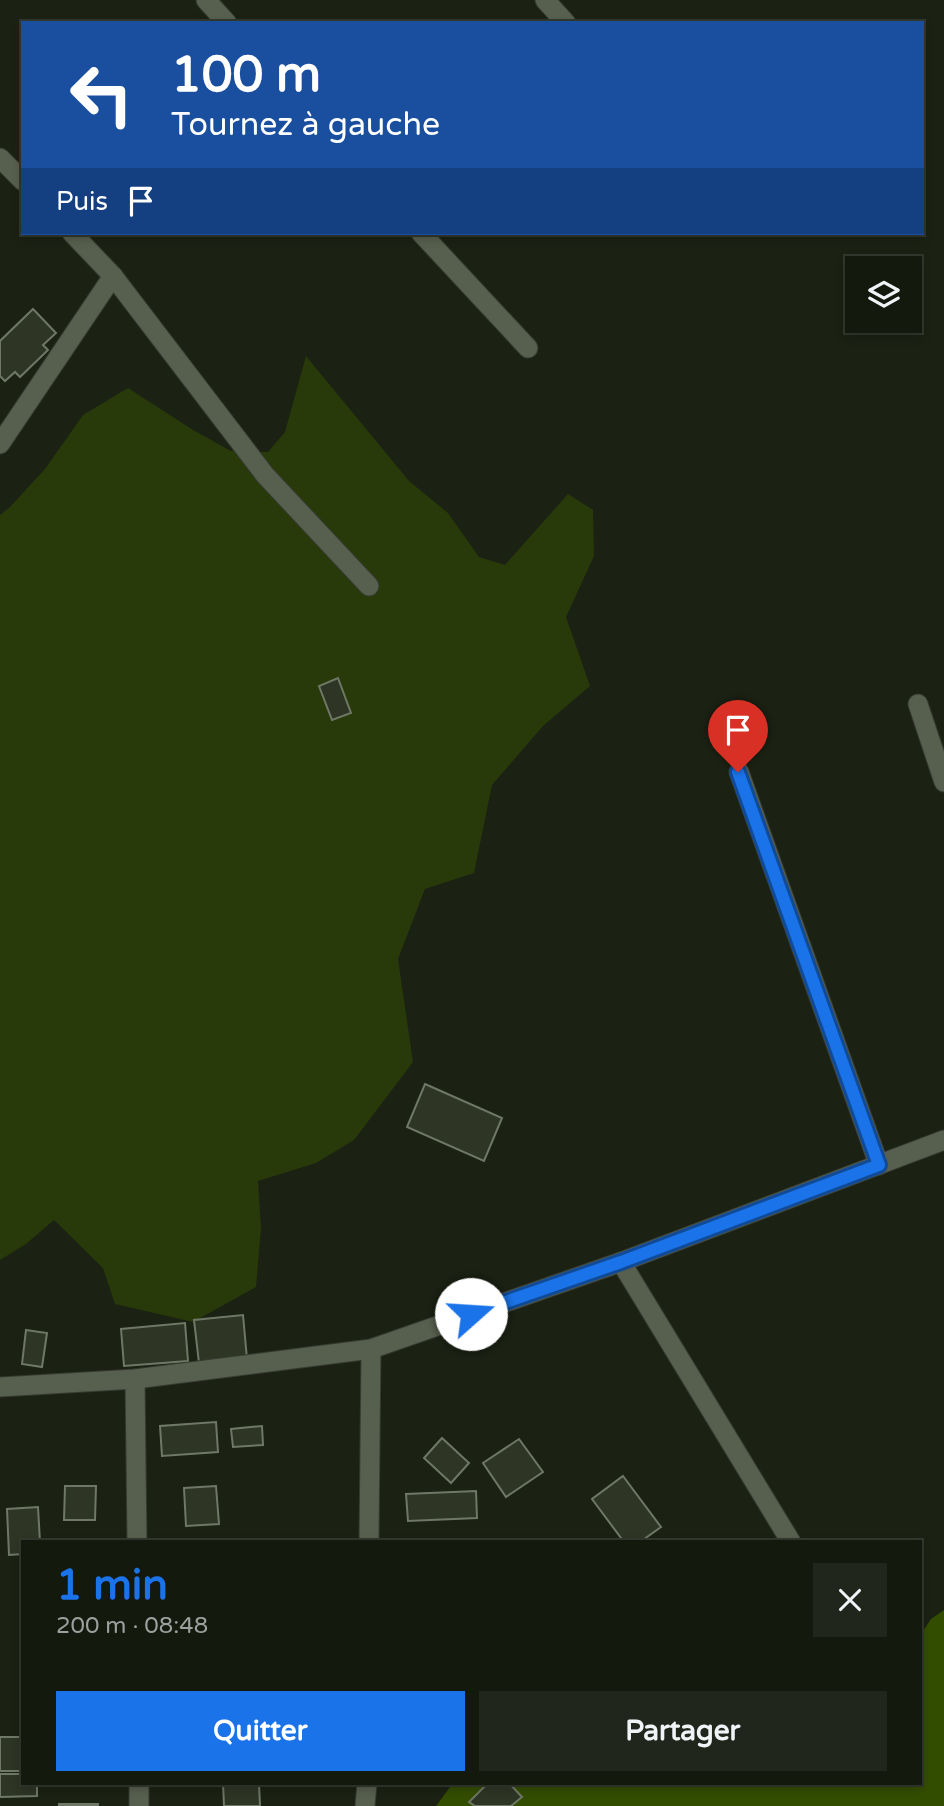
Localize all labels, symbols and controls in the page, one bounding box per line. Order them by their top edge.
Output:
text: 100 m [171,46,321,105]
icon: left [56,49,147,140]
text: Tournez à gauche [171,106,440,144]
icon: arrive [122,182,160,220]
text: Puis [56,186,108,217]
map controls [845,256,922,333]
button: layers [845,256,922,333]
pin [708,700,768,772]
icon: arrive [719,711,757,749]
position arrow [434,1277,508,1351]
text: 1 min [56,1560,168,1611]
button: close [813,1563,887,1637]
text: 200 m · 08:48 [56,1612,208,1640]
button: Quitter [56,1691,465,1771]
button: Partager [479,1691,887,1771]

